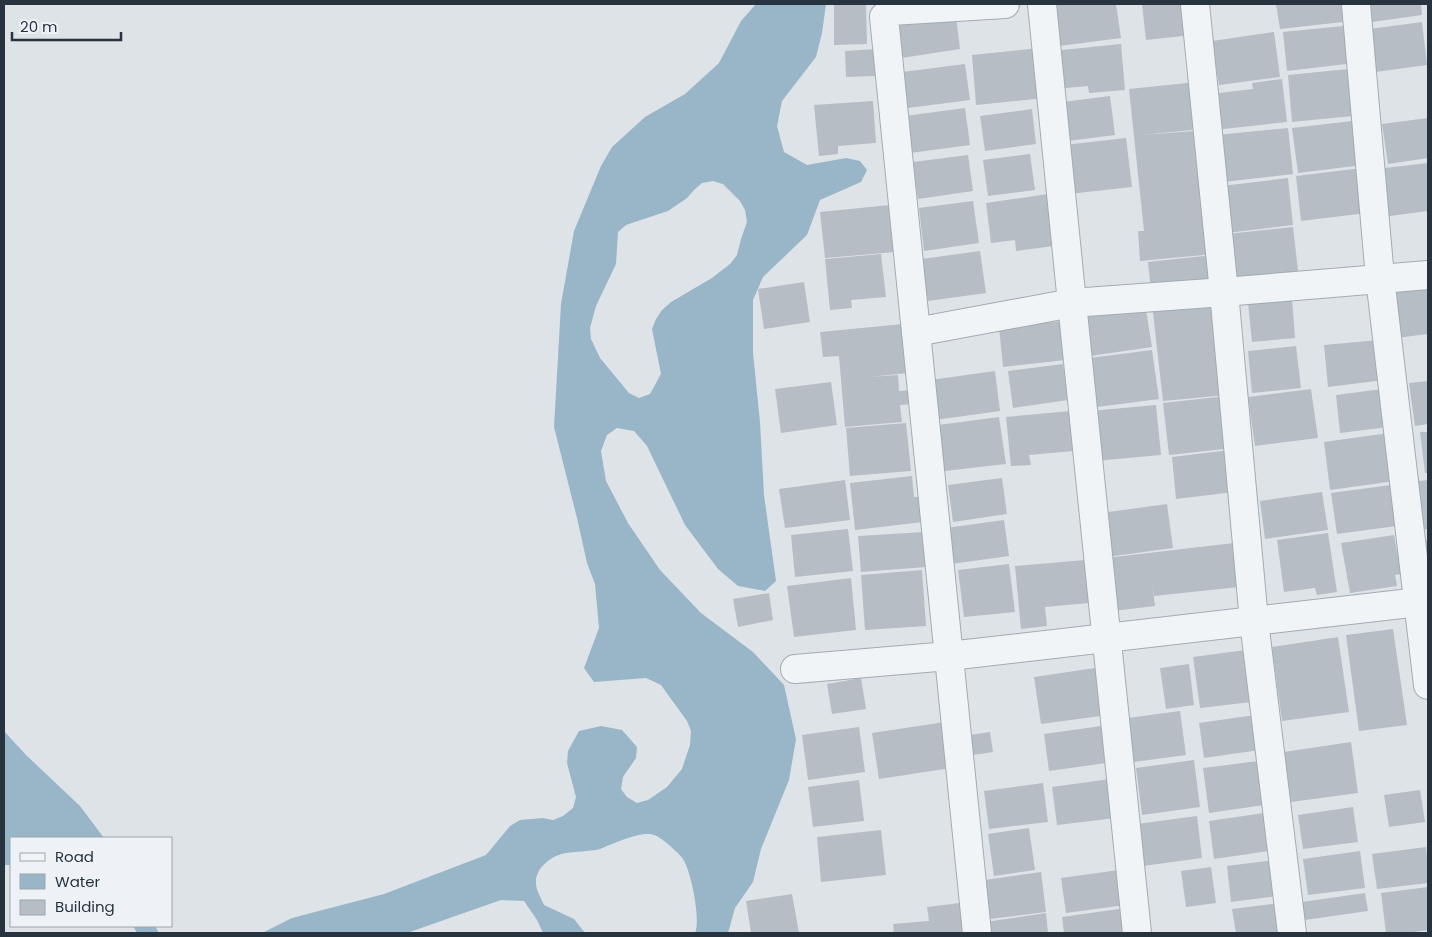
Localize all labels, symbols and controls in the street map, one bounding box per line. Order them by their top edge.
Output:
scale bar [12,10,121,42]
text: 20 m [20,16,58,37]
legend [10,837,172,927]
text: Road [55,846,94,867]
text: Water [55,871,101,892]
text: Building [55,896,115,917]

